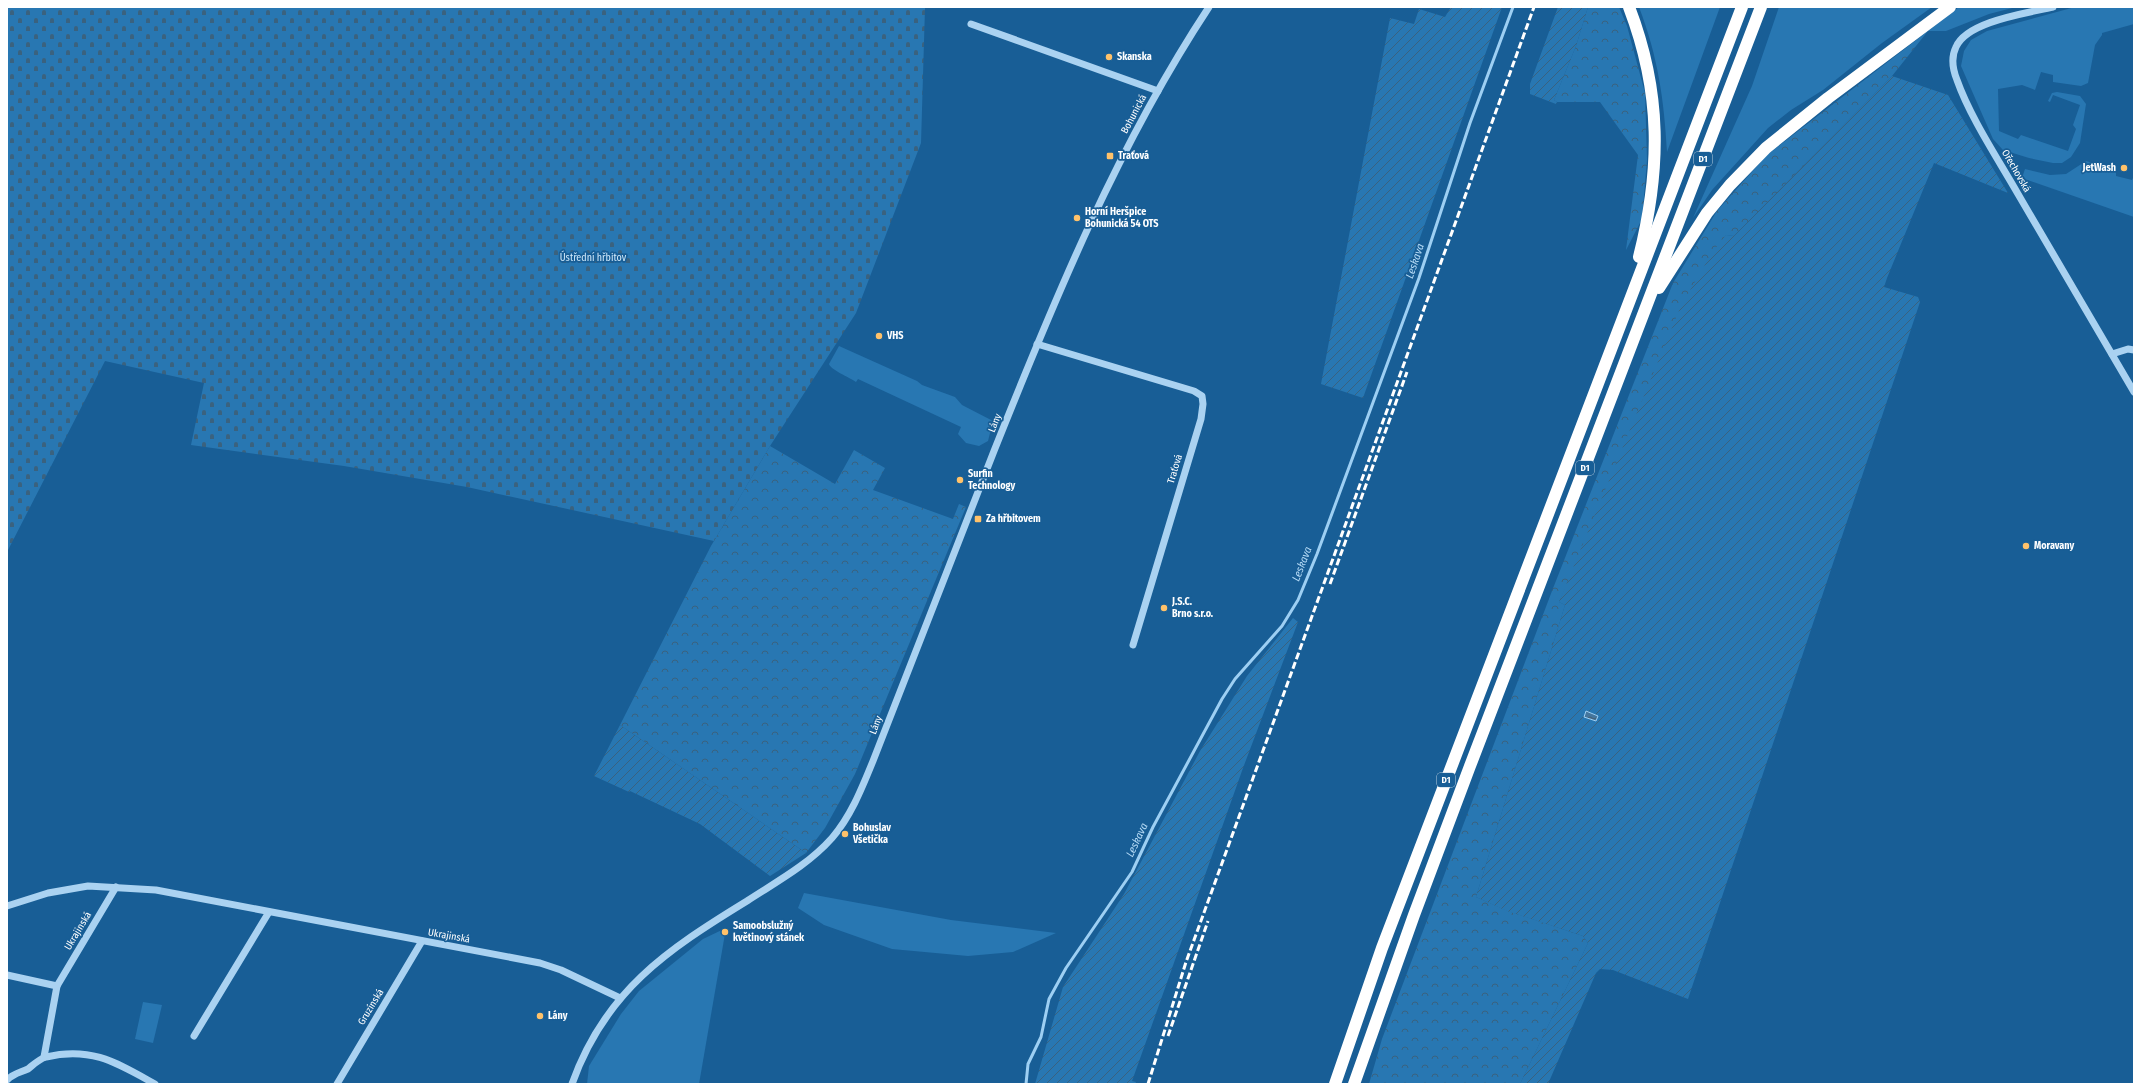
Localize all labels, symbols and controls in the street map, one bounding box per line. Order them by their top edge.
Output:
place label: Skanska [1117,51,1152,63]
marker: Skanska [1104,52,1114,62]
street label: Bohunická [1119,92,1149,136]
street label: Ořechovská [1999,148,2033,195]
place label: Traťová [1118,149,1149,162]
marker: Traťová [1105,151,1115,161]
road number: D1 [1694,152,1712,166]
place label: JetWash [2082,162,2116,174]
marker: JetWash [2119,163,2129,173]
place label: Horní Heršpice Bohunická 54 OTS [1085,205,1159,230]
marker: Horní Heršpice Bohunická 54 OTS [1072,213,1082,223]
water label: Leskava [1403,242,1427,280]
park label: Ústřední hřbitov [560,250,627,264]
place label: VHS [886,330,903,342]
marker: VHS [874,331,884,341]
street label: Lány [986,411,1004,434]
street label: Traťová [1165,453,1185,485]
road number: D1 [1576,461,1594,475]
place label: Surfin Technology [968,468,1016,492]
marker: Surfin Technology [955,475,965,485]
place label: Za hřbitovem [986,513,1041,525]
marker: Za hřbitovem [973,514,983,524]
place label: Moravany [2034,540,2074,552]
marker: Moravany [2021,541,2031,551]
water label: Leskava [1289,545,1315,583]
place label: J.S.C. Brno s.r.o. [1171,596,1214,620]
marker: J.S.C. Brno s.r.o. [1159,603,1169,613]
street label: Lány [867,714,885,736]
road number: D1 [1437,773,1455,787]
water label: Leskava [1123,821,1151,859]
place label: Bohuslav Všetička [852,822,891,846]
marker: Bohuslav Všetička [840,829,850,839]
street label: Ukrajinská [62,910,94,952]
place label: Samoobslužný květinový stánek [733,919,805,944]
street label: Ukrajinská [427,926,471,946]
marker: Samoobslužný květinový stánek [720,927,730,937]
street label: Gruzínská [355,986,386,1027]
place label: Lány [548,1009,568,1022]
marker: Lány [535,1011,545,1021]

